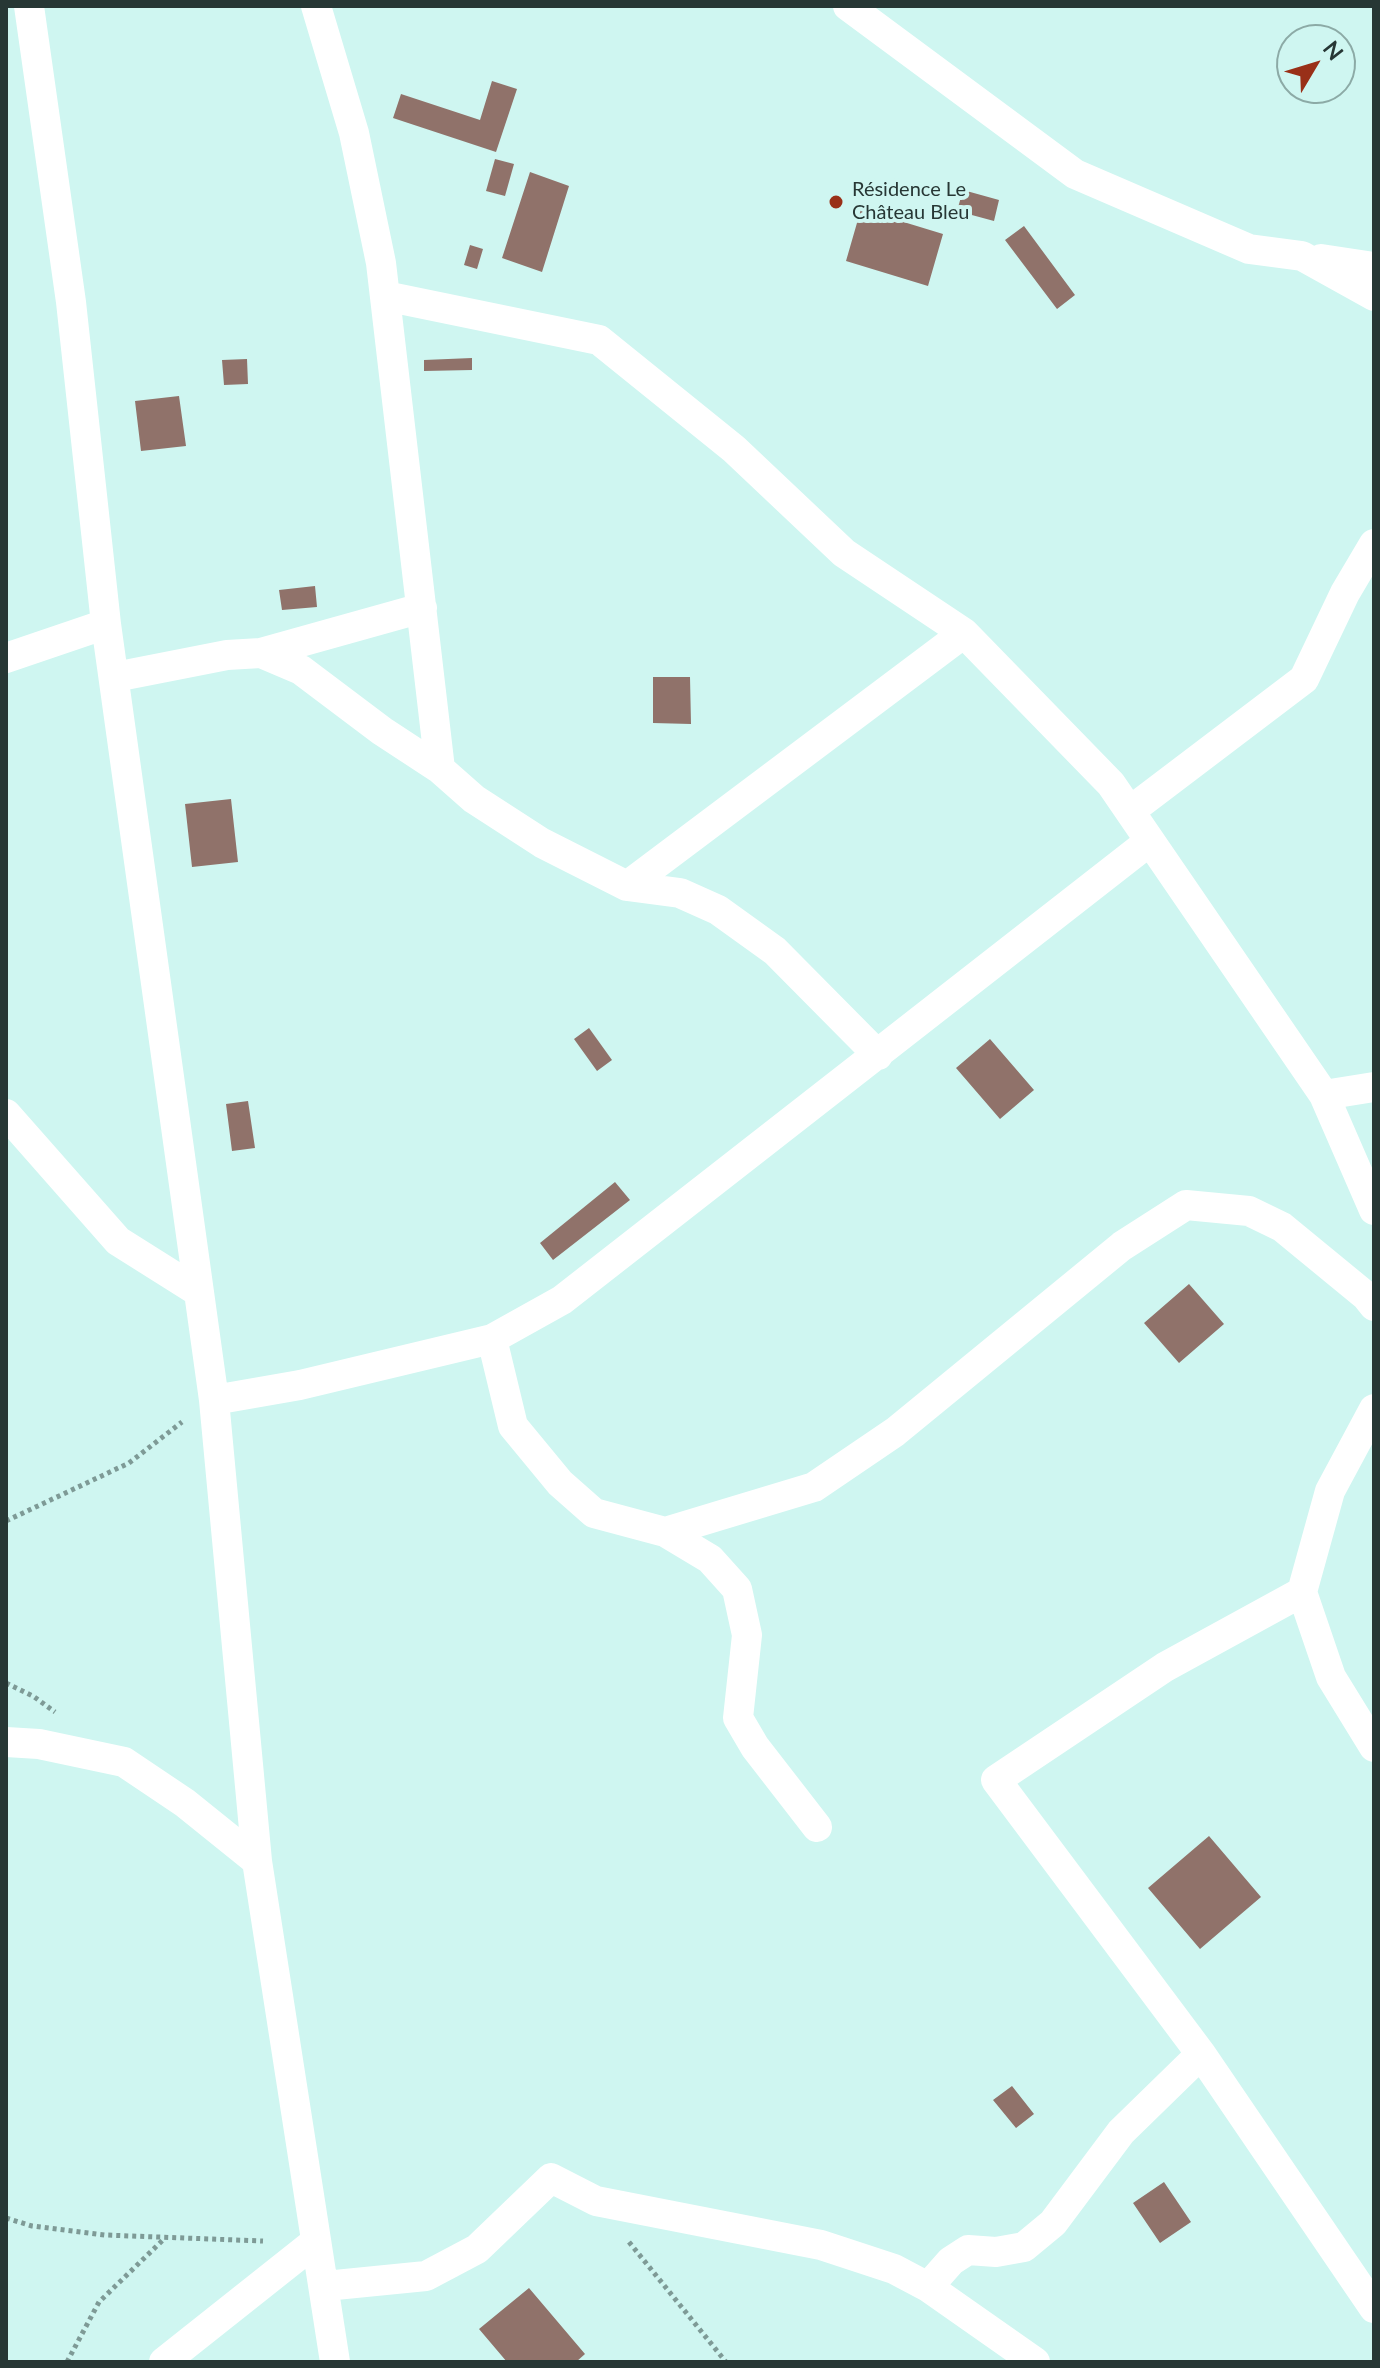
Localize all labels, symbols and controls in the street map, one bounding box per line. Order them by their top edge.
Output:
north arrow [1276,24,1356,104]
text: N [1318,35,1350,65]
place label: Résidence Le Château Bleu [852,178,969,225]
marker: Résidence Le Château Bleu [827,193,845,211]

